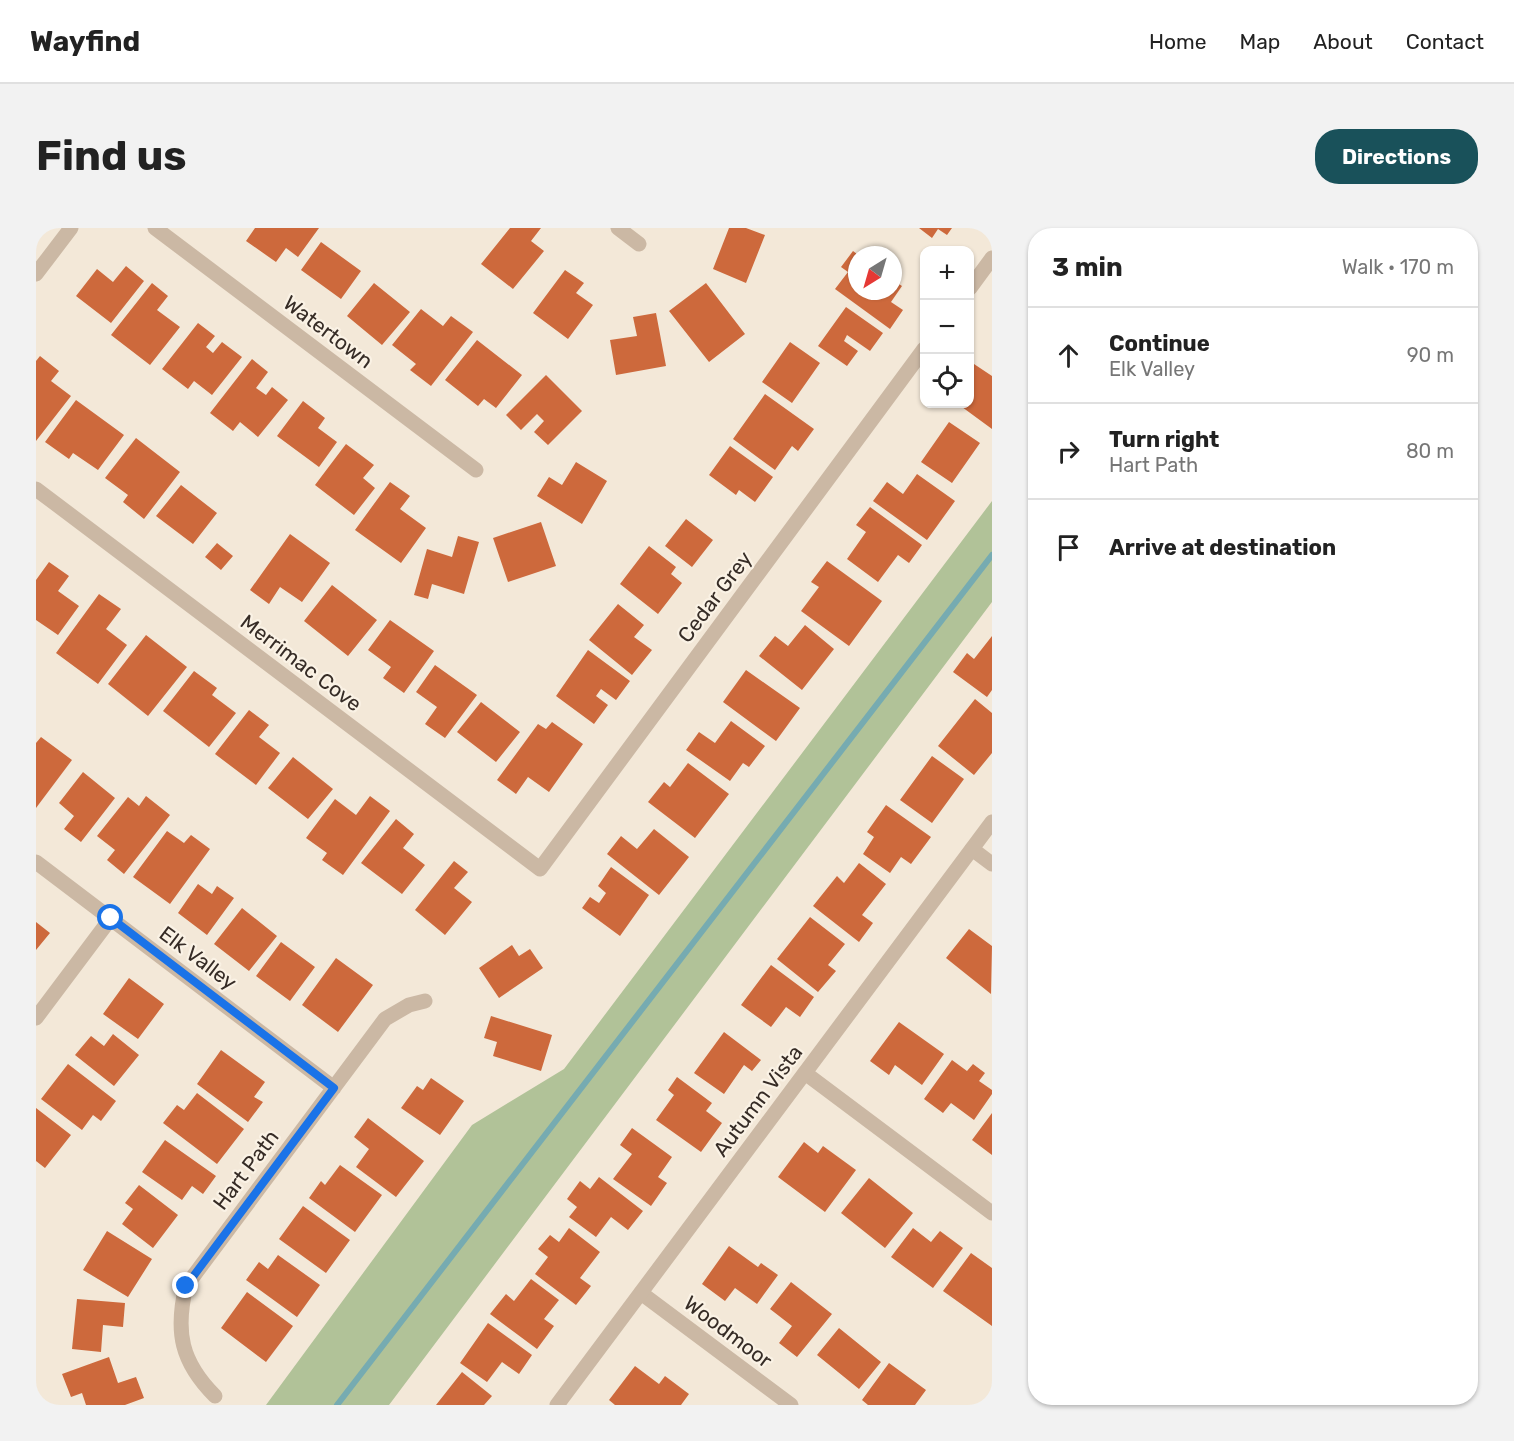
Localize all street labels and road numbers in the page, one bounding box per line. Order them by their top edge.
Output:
street label: Watertown [279,290,378,373]
street label: Cedar Grey [672,546,757,647]
street label: Merrimac Cove [236,609,367,716]
street label: Elk Valley [155,920,242,995]
street label: Autumn Vista [708,1040,808,1161]
street label: Hart Path [207,1125,284,1215]
street label: Woodmoor [679,1290,777,1373]

